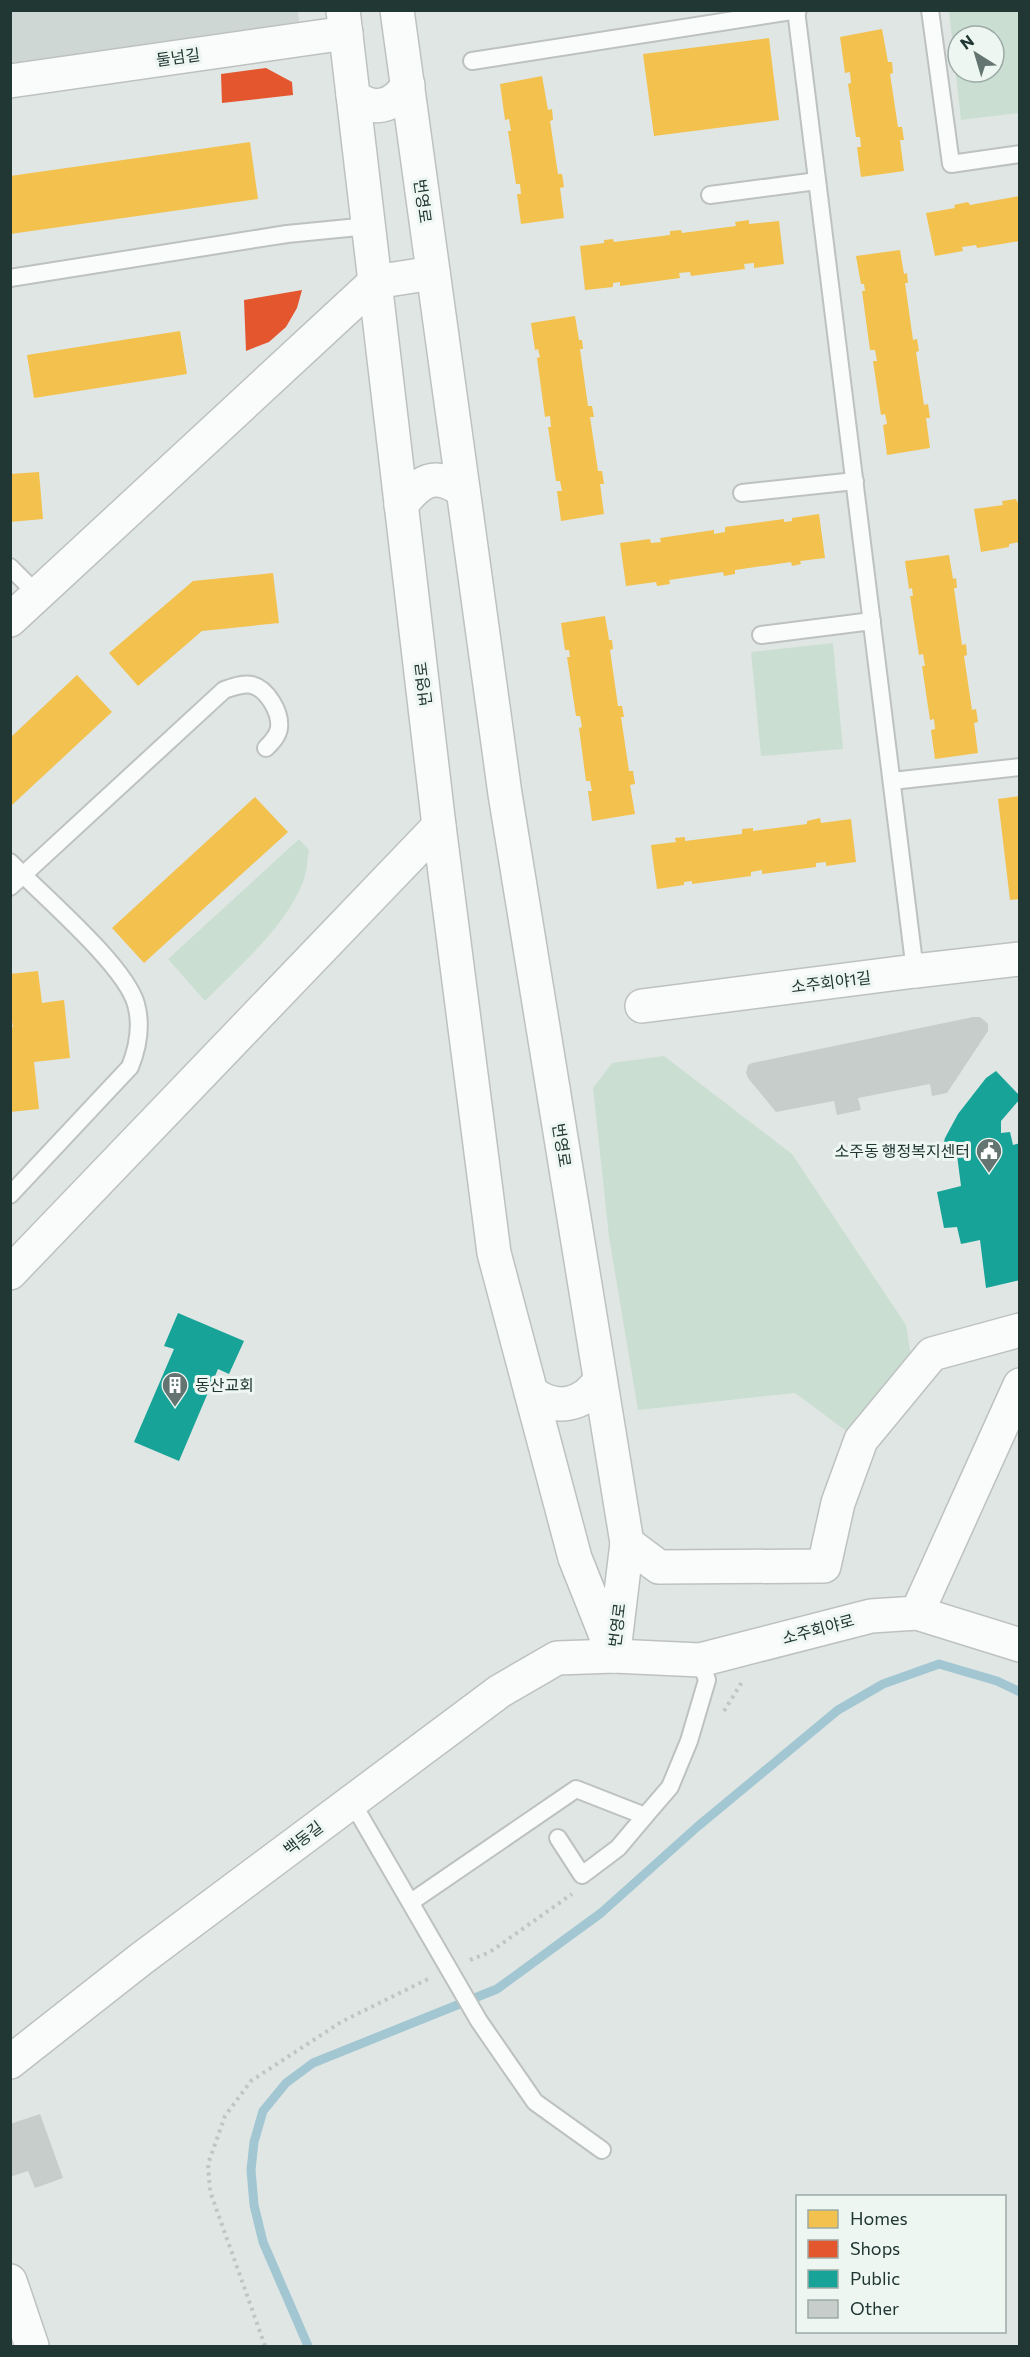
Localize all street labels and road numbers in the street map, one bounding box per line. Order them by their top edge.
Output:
street label: 둘넘길 [155,44,201,69]
street label: 번영로 [411,178,436,224]
street label: 번영로 [410,661,435,707]
street label: 소주회야1길 [790,967,872,996]
street label: 번영로 [550,1122,575,1168]
street label: 번영로 [604,1602,629,1648]
street label: 소주회야로 [780,1610,856,1647]
street label: 백동길 [279,1817,326,1858]

